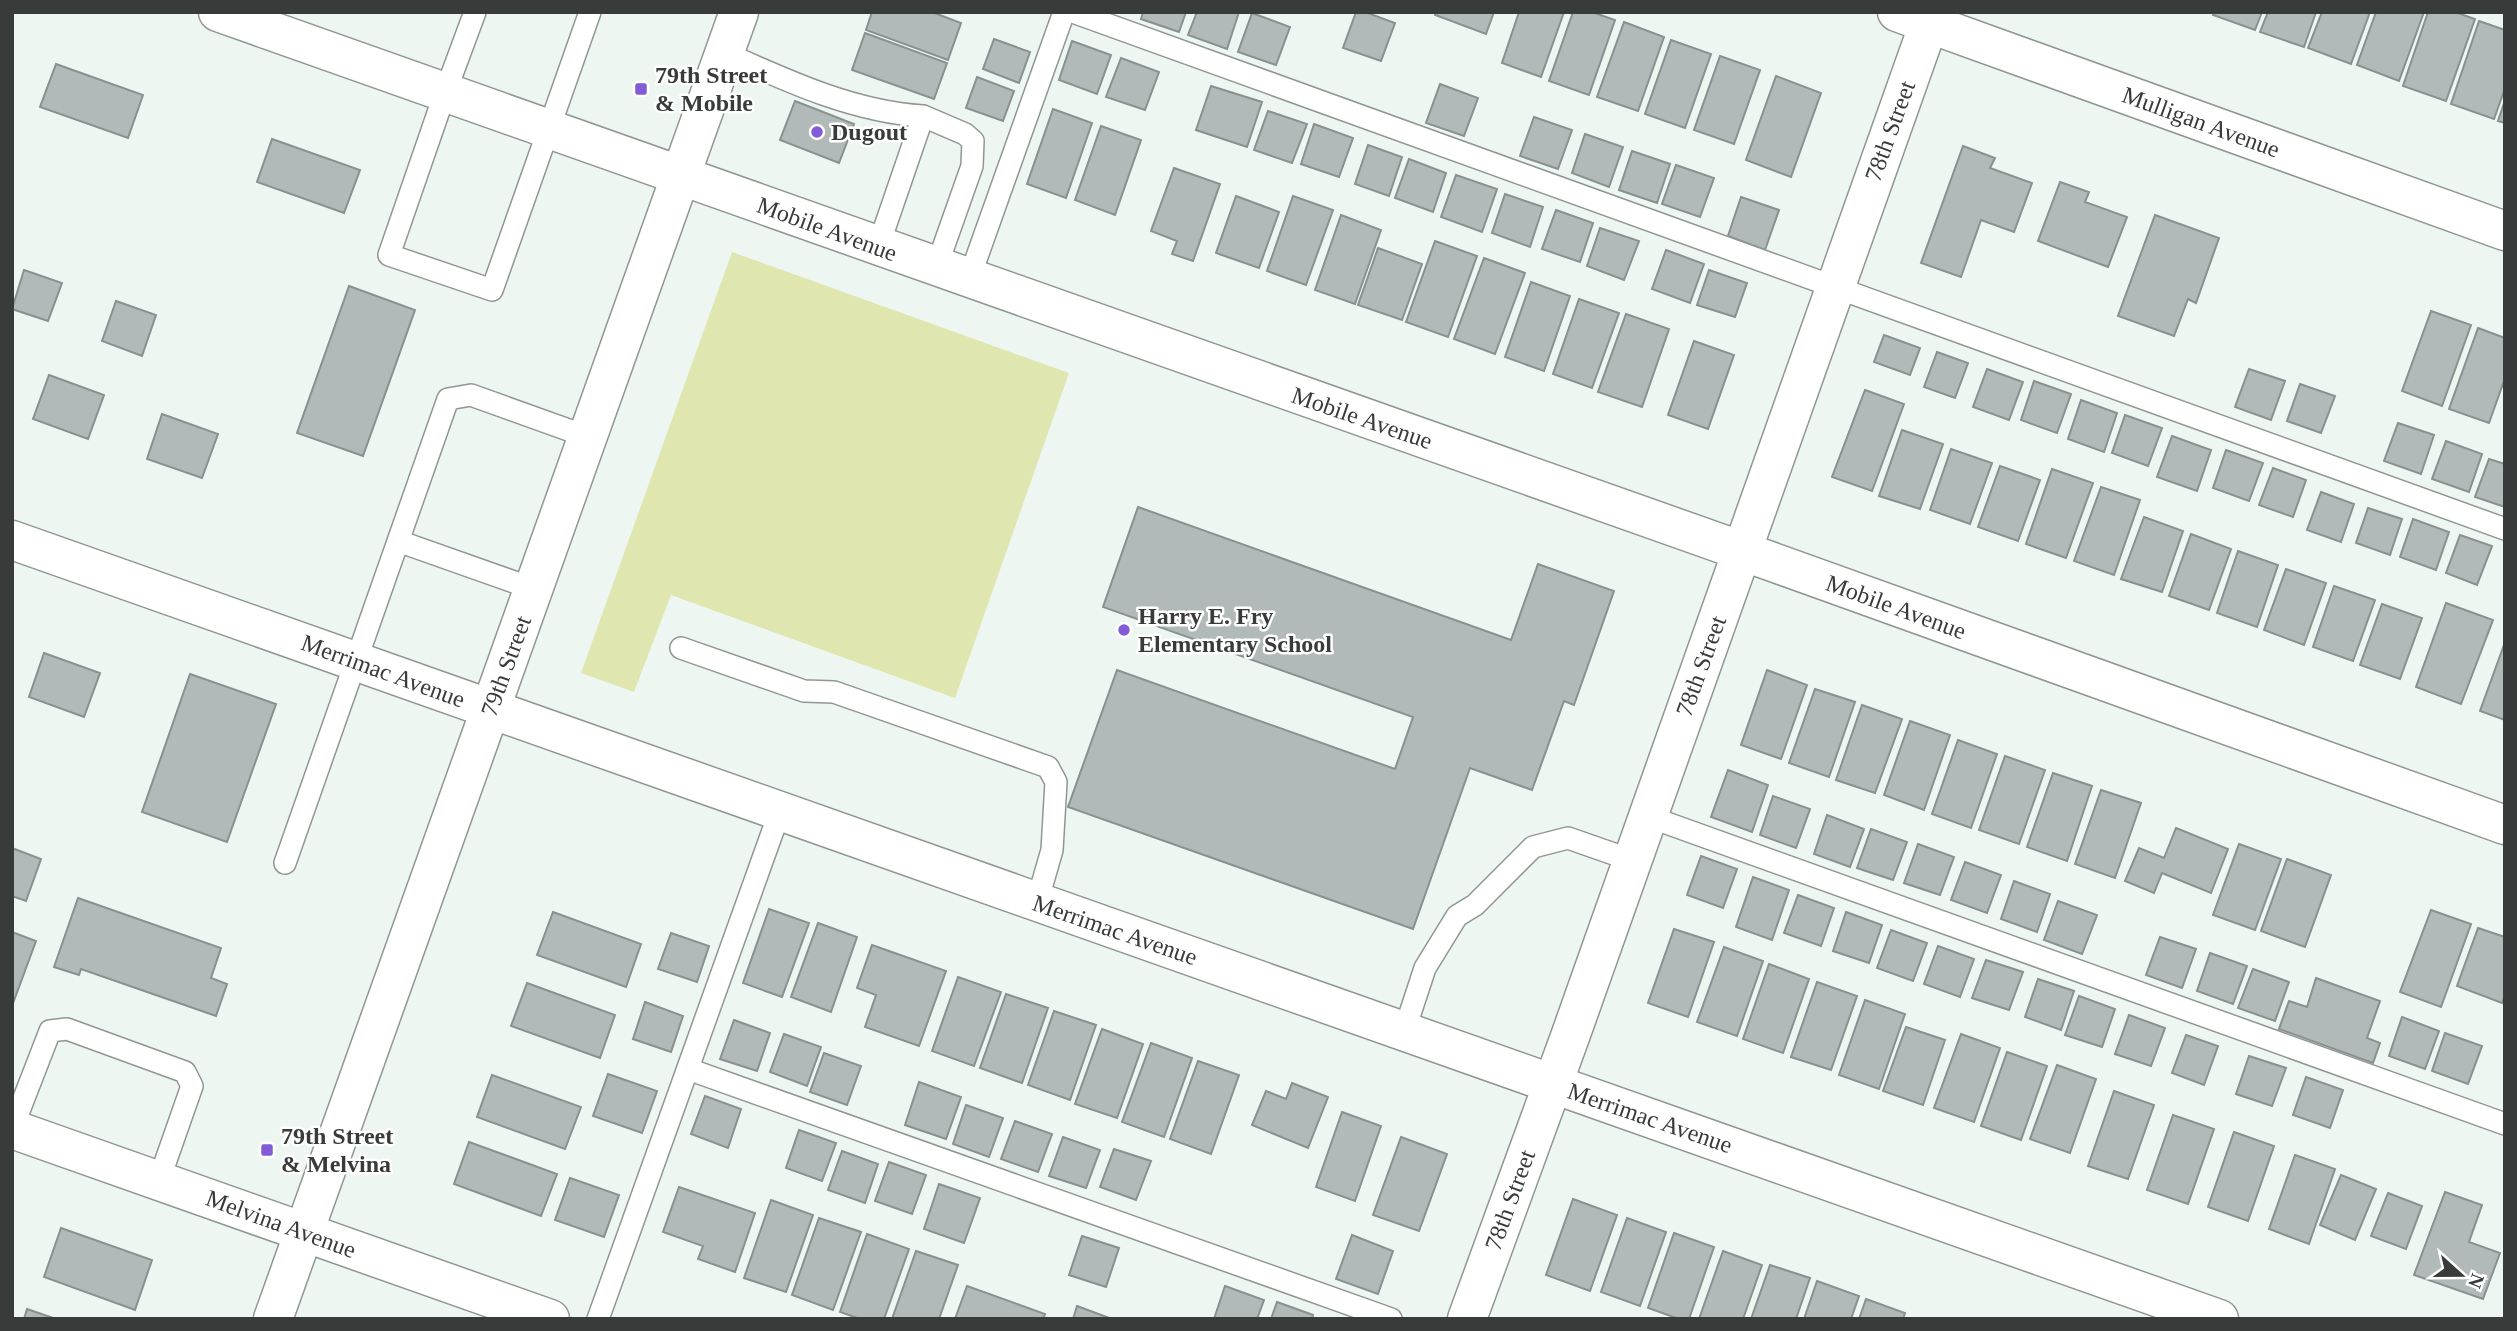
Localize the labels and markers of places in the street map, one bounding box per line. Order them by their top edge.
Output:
place label: 79th Street & Mobile [655,62,767,116]
marker: 79th Street & Mobile [633,81,649,97]
place label: Dugout [831,119,907,145]
marker: Dugout [809,124,825,140]
place label: Harry E. Fry Elementary School [1138,603,1332,657]
marker: Harry E. Fry Elementary School [1116,622,1132,638]
place label: 79th Street & Melvina [281,1123,393,1177]
marker: 79th Street & Melvina [259,1142,275,1158]

